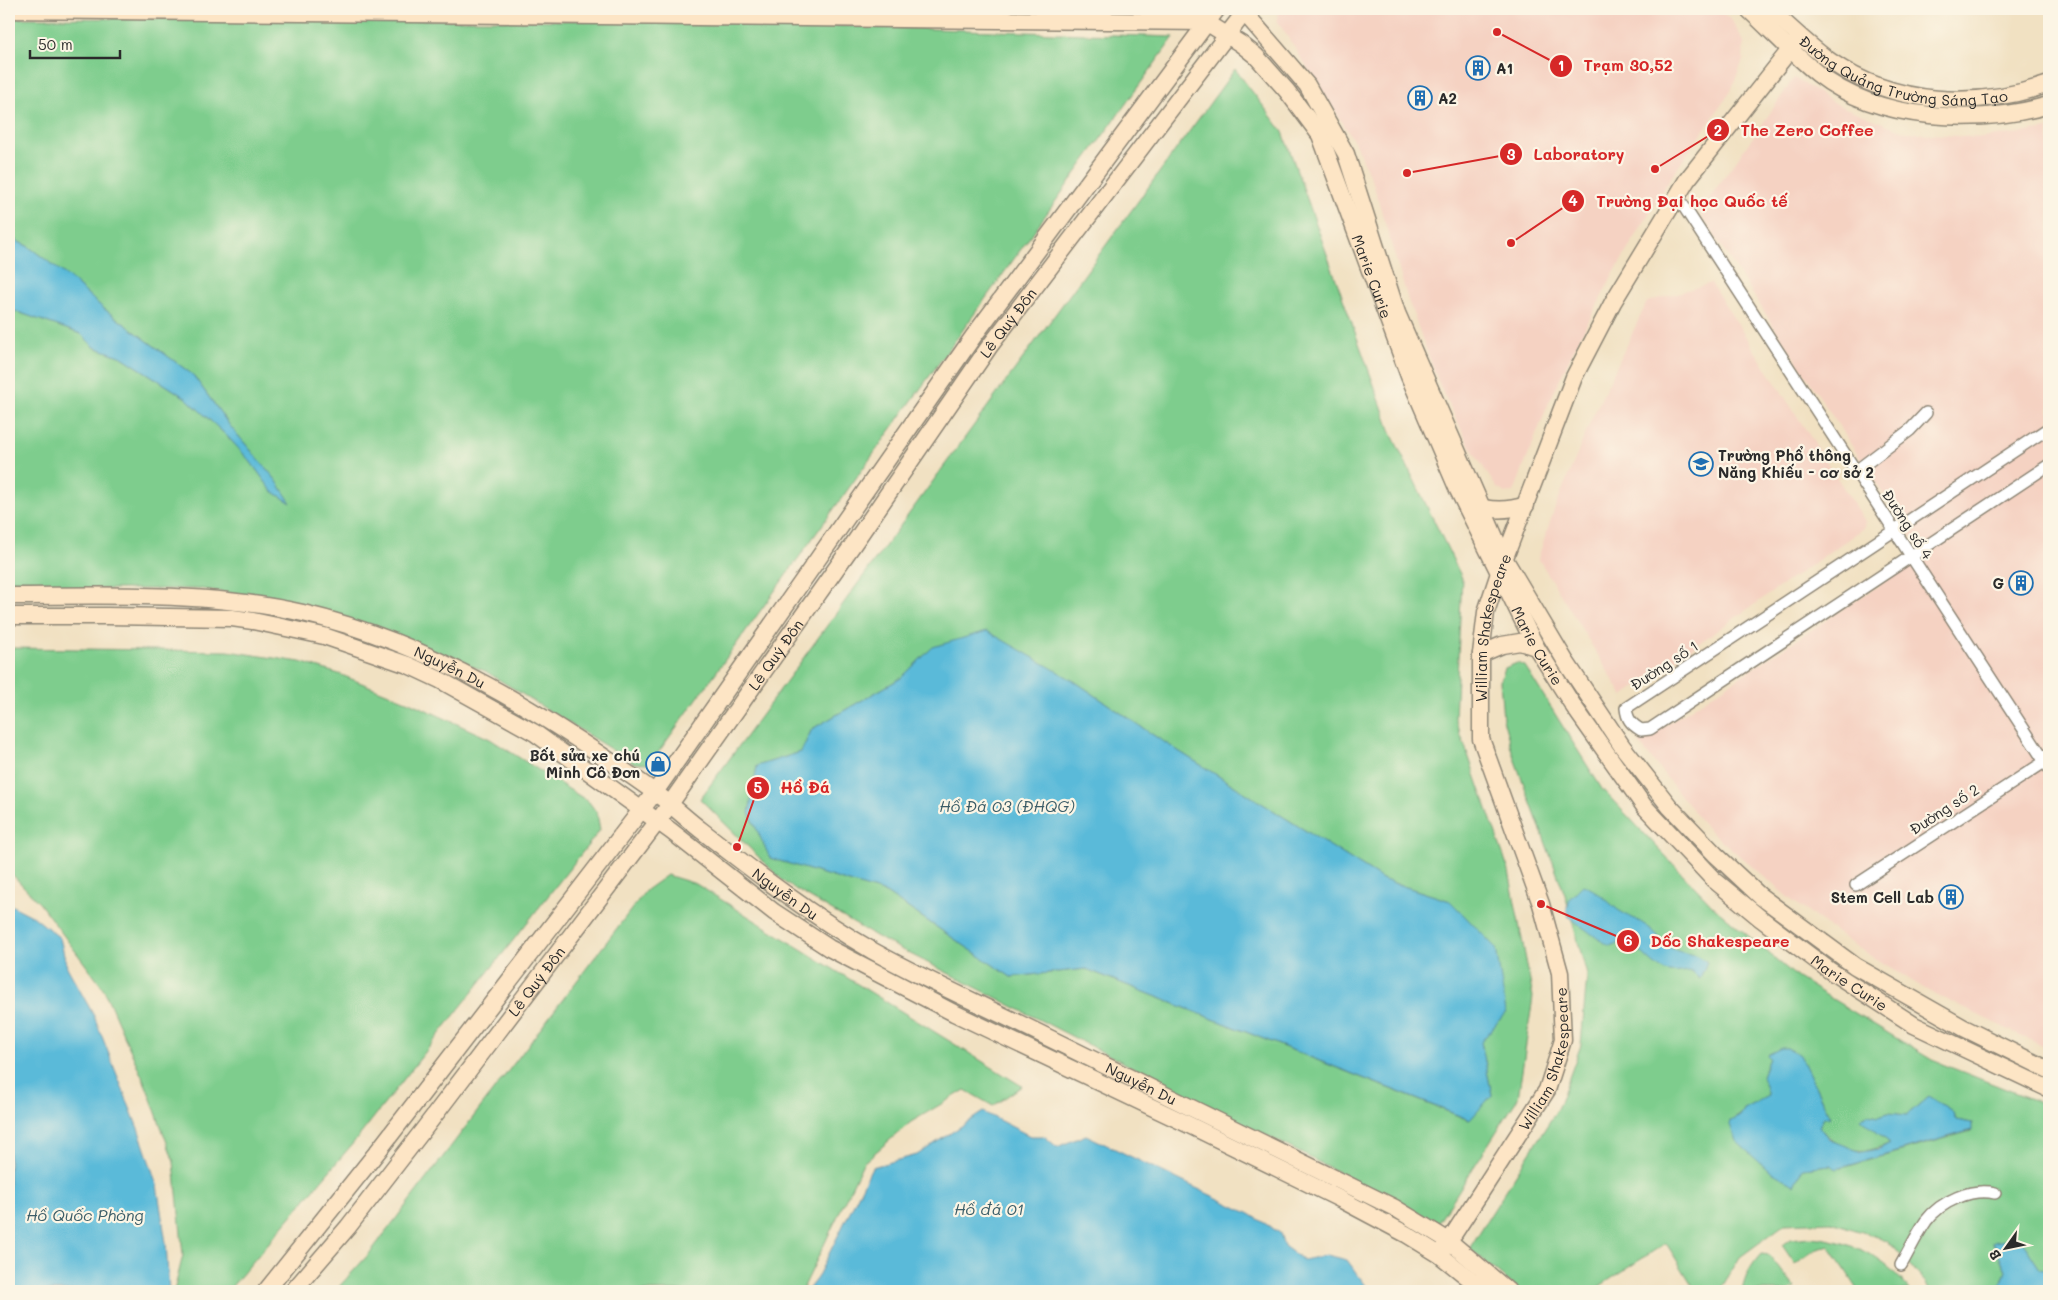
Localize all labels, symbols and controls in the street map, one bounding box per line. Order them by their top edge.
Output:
scale bar [30,28,120,60]
street label: Đường Quảng Trường Sáng Tạo [1795,31,2009,110]
text: 50 m [38,34,73,54]
callout: Trạm 30,52 [1549,50,1683,81]
text: Trạm 30,52 [1583,54,1673,75]
building icon: A1 [1465,55,1491,81]
text: 1 [1558,55,1564,75]
place label: A1 [1496,58,1513,78]
building icon: A2 [1407,85,1433,111]
place label: A2 [1438,88,1457,108]
callout: The Zero Coffee [1705,115,1883,146]
text: The Zero Coffee [1740,119,1874,140]
text: 2 [1714,120,1722,140]
callout: Laboratory [1499,139,1635,170]
text: Laboratory [1534,143,1625,164]
text: 3 [1506,144,1516,164]
callout: Trường Đại học Quốc tế [1561,185,1797,216]
text: 4 [1568,190,1578,210]
text: Trường Đại học Quốc tế [1596,190,1788,211]
street label: Marie Curie [1348,232,1397,321]
street label: Lê Quý Đôn [975,284,1041,361]
place label: Trường Phổ thông Năng Khiếu - cơ sở 2 [1718,445,1874,482]
school or university icon: Trường Phổ thông Năng Khiếu - cơ sở 2 [1688,451,1714,477]
street label: Đường số 4 [1878,485,1938,563]
street label: William Shakespeare [1471,551,1516,702]
building icon: G [2008,570,2034,596]
place label: G [1992,573,2004,593]
street label: Marie Curie [1507,603,1568,689]
street label: Lê Quý Đôn [743,615,807,694]
street label: Đường số 1 [1626,636,1702,694]
street label: Nguyễn Du [411,641,489,693]
place label: Bốt sửa xe chú Minh Cô Đơn [529,745,640,782]
shop icon: Bốt sửa xe chú Minh Cô Đơn [645,751,671,777]
callout: Hồ Đá [745,772,840,803]
text: Hồ Đá [780,776,830,797]
text: 5 [754,777,763,797]
street label: Đường số 2 [1905,779,1983,839]
water label: Hồ Đá 03 (ĐHQG) [939,795,1075,816]
street label: Nguyễn Du [748,863,822,924]
building icon: Stem Cell Lab [1938,884,1964,910]
place label: Stem Cell Lab [1831,887,1934,907]
callout: Dốc Shakespeare [1615,925,1800,956]
text: 6 [1623,930,1633,950]
text: Dốc Shakespeare [1650,930,1790,951]
street label: Lê Quý Đôn [503,942,569,1020]
street label: Marie Curie [1807,950,1892,1015]
street label: William Shakespeare [1513,987,1573,1134]
street label: Nguyễn Du [1103,1057,1180,1109]
water label: Hồ đá 01 [954,1198,1024,1219]
water label: Hồ Quốc Phòng [26,1204,144,1225]
north arrow [1980,1222,2030,1272]
text: B [1984,1246,2005,1264]

